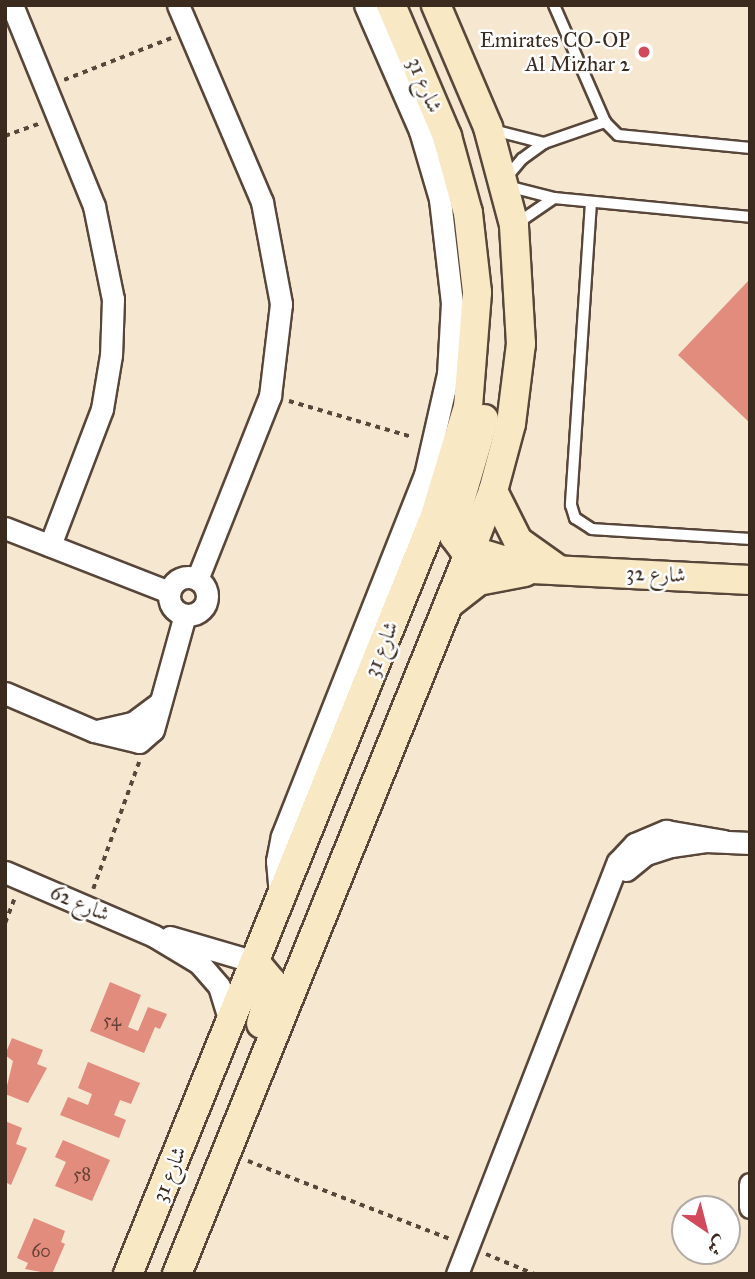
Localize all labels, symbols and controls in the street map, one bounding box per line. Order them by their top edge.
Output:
place label: Emirates CO-OP Al Mizhar 2 [480,27,630,77]
marker: Emirates CO-OP Al Mizhar 2 [636,44,652,60]
street label: شارع 31 [402,54,448,116]
street label: شارع 32 [626,560,686,588]
street label: شارع 31 [359,618,403,680]
street label: شارع 62 [46,879,114,927]
house number: 54 [103,1009,121,1031]
street label: شارع 31 [147,1143,191,1205]
house number: 58 [73,1163,91,1185]
north arrow [671,1195,741,1265]
text: ش [703,1231,732,1261]
house number: 60 [31,1240,51,1262]

